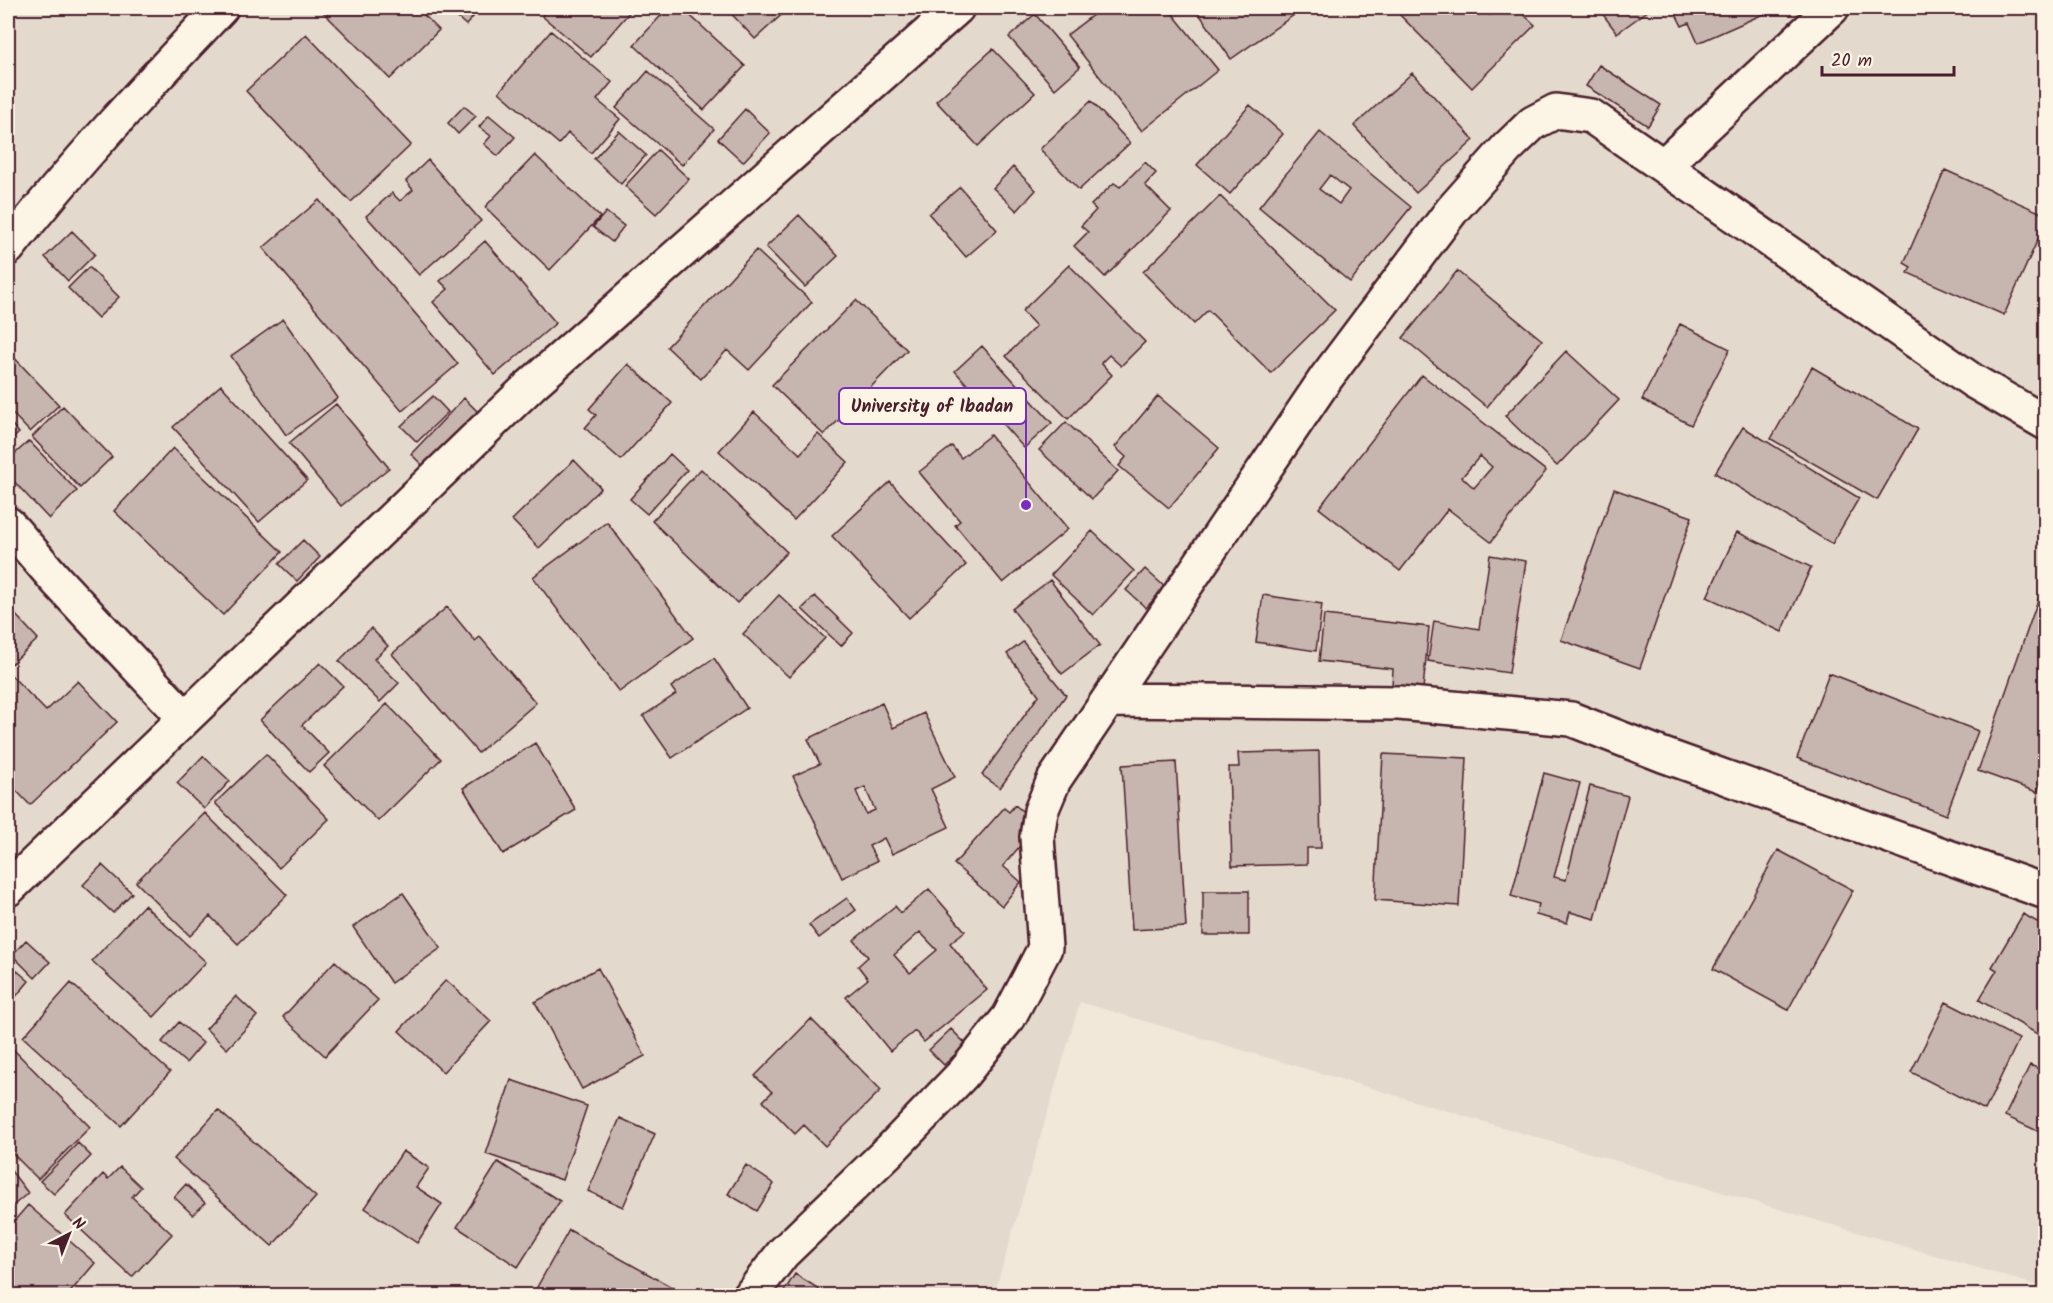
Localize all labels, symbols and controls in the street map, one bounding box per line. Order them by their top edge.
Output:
scale bar [1822,39,1954,77]
text: 20 m [1831,47,1872,76]
callout: University of Ibadan [839,388,1026,424]
text: University of Ibadan [851,393,1013,422]
north arrow [39,1204,99,1264]
text: N [66,1211,90,1237]

